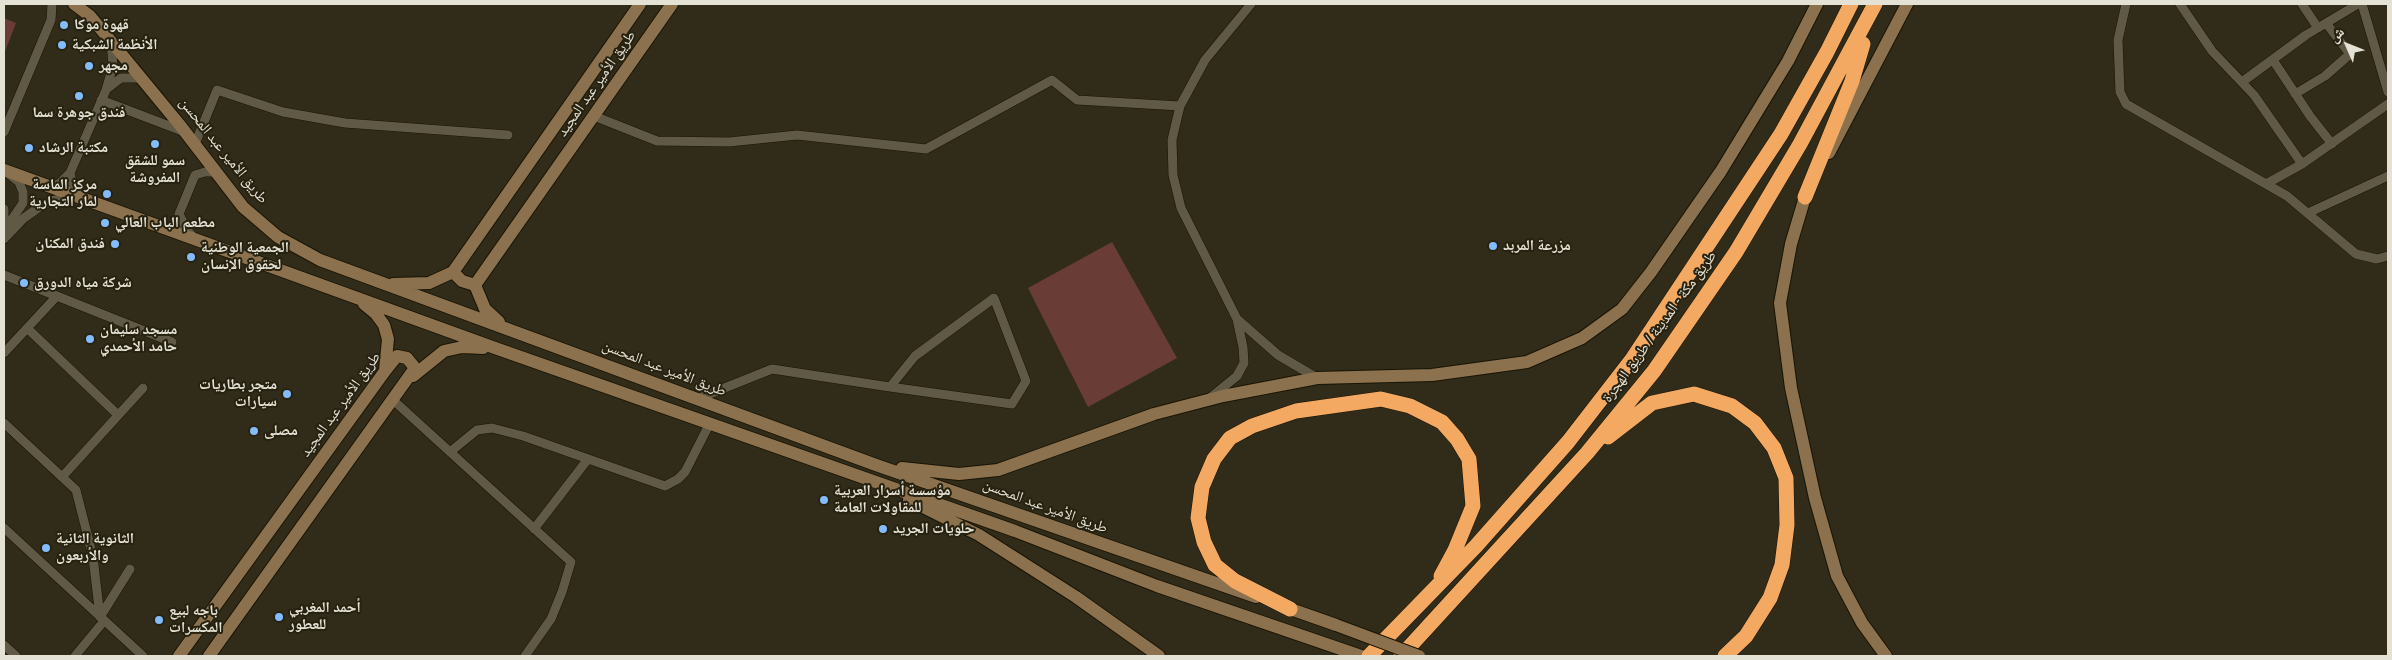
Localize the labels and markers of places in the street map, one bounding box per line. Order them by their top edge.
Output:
place label: قهوة موكا [74,16,129,34]
marker: قهوة موكا [58,19,70,31]
place label: الأنظمة الشبكية [72,36,158,54]
marker: الأنظمة الشبكية [56,39,68,51]
place label: مجهر [99,57,128,75]
marker: مجهر [83,60,95,72]
marker: فندق جوهرة سما [73,90,85,102]
place label: فندق جوهرة سما [33,104,125,122]
marker: سمو للشقق المفروشة [149,138,161,150]
place label: مكتبة الرشاد [39,139,108,157]
marker: مكتبة الرشاد [23,142,35,154]
place label: سمو للشقق المفروشة [125,152,185,187]
place label: مركز الماسة لمار التجارية [29,176,97,211]
marker: مركز الماسة لمار التجارية [101,188,113,200]
place label: مطعم الباب العالي [115,214,215,232]
marker: مطعم الباب العالي [99,217,111,229]
place label: فندق المكنان [35,235,105,253]
place label: مزرعة المربد [1503,237,1571,255]
marker: فندق المكنان [109,238,121,250]
place label: الجمعية الوطنية لحقوق الإنسان [201,239,289,274]
marker: مزرعة المربد [1487,240,1499,252]
marker: الجمعية الوطنية لحقوق الإنسان [185,251,197,263]
place label: شركة مياه الدورق [34,274,132,292]
marker: شركة مياه الدورق [18,277,30,289]
place label: مسجد سليمان حامد الأحمدي [100,321,177,356]
marker: مسجد سليمان حامد الأحمدي [84,333,96,345]
place label: متجر بطاريات سيارات [199,376,277,411]
marker: متجر بطاريات سيارات [281,388,293,400]
place label: مصلى [264,422,298,440]
marker: مصلى [248,425,260,437]
place label: مؤسسة أسرار العربية للمقاولات العامة [834,482,951,517]
marker: مؤسسة أسرار العربية للمقاولات العامة [818,494,830,506]
place label: حلويات الجريد [893,520,974,538]
marker: حلويات الجريد [877,523,889,535]
place label: الثانوية الثانية والأربعون [56,530,134,565]
marker: الثانوية الثانية والأربعون [40,542,52,554]
place label: أحمد المغربي للعطور [289,599,361,634]
place label: باجه لبيع المكسرات [169,602,222,637]
marker: أحمد المغربي للعطور [273,611,285,623]
marker: باجه لبيع المكسرات [153,614,165,626]

